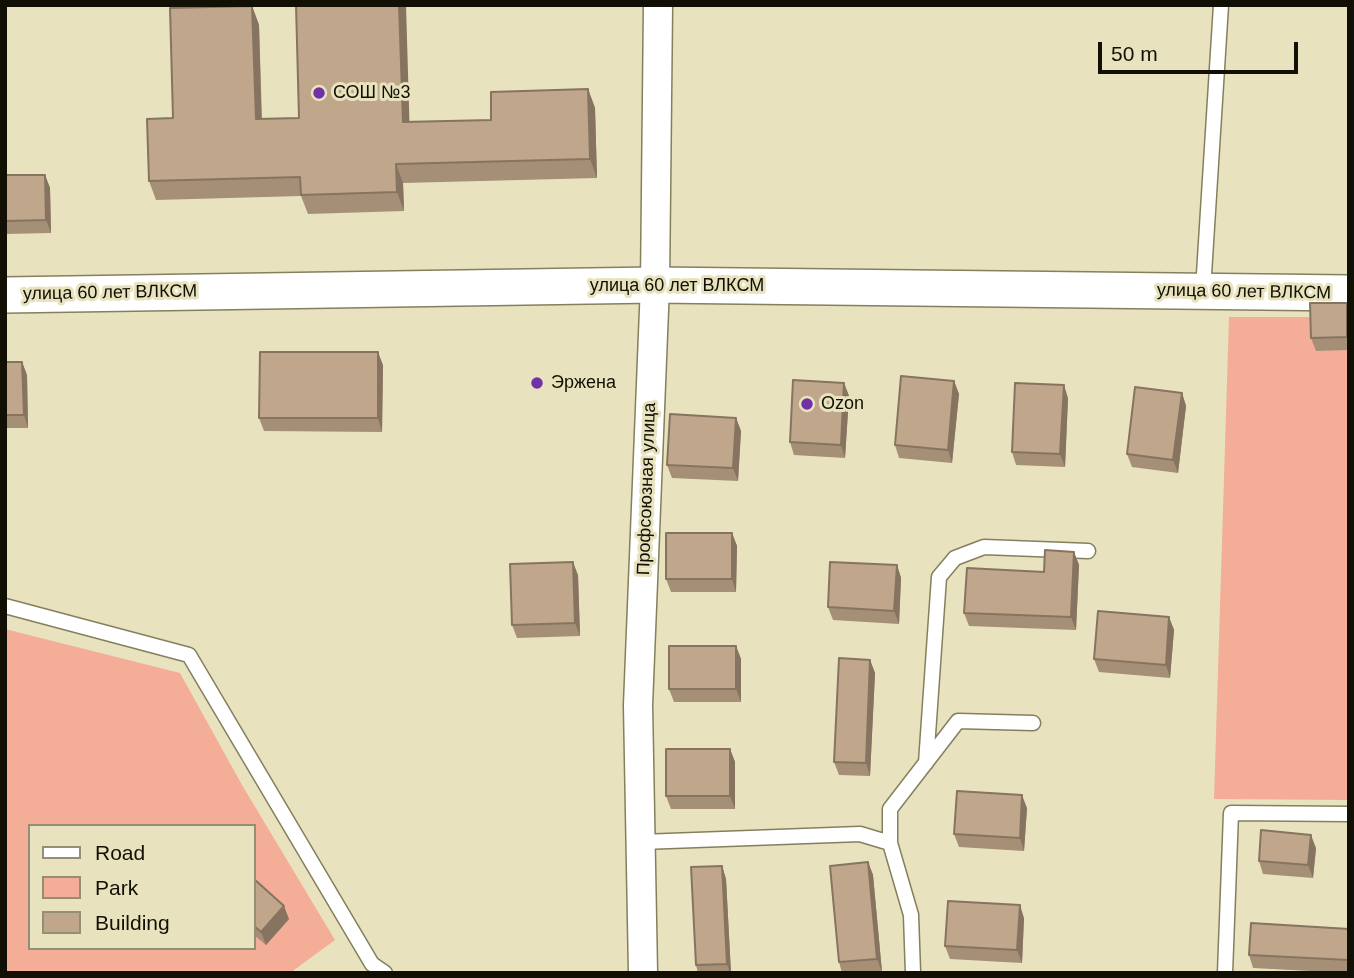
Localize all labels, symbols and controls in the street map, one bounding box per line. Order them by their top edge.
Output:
scale bar [1102,28,1302,72]
text: 50 m [1111,42,1158,65]
place label: СОШ №3 [333,82,410,104]
marker: СОШ №3 [311,85,327,101]
street label: улица 60 лет ВЛКСМ [590,275,764,297]
street label: улица 60 лет ВЛКСМ [1157,280,1331,304]
street label: улица 60 лет ВЛКСМ [23,281,197,305]
place label: Эржена [551,372,616,394]
marker: Эржена [529,375,545,391]
place label: Ozon [821,393,864,415]
marker: Ozon [799,396,815,412]
street label: Профсоюзная улица [633,402,661,576]
legend [28,824,256,950]
text: Road [95,841,145,864]
text: Park [95,876,138,899]
text: Building [95,911,170,934]

